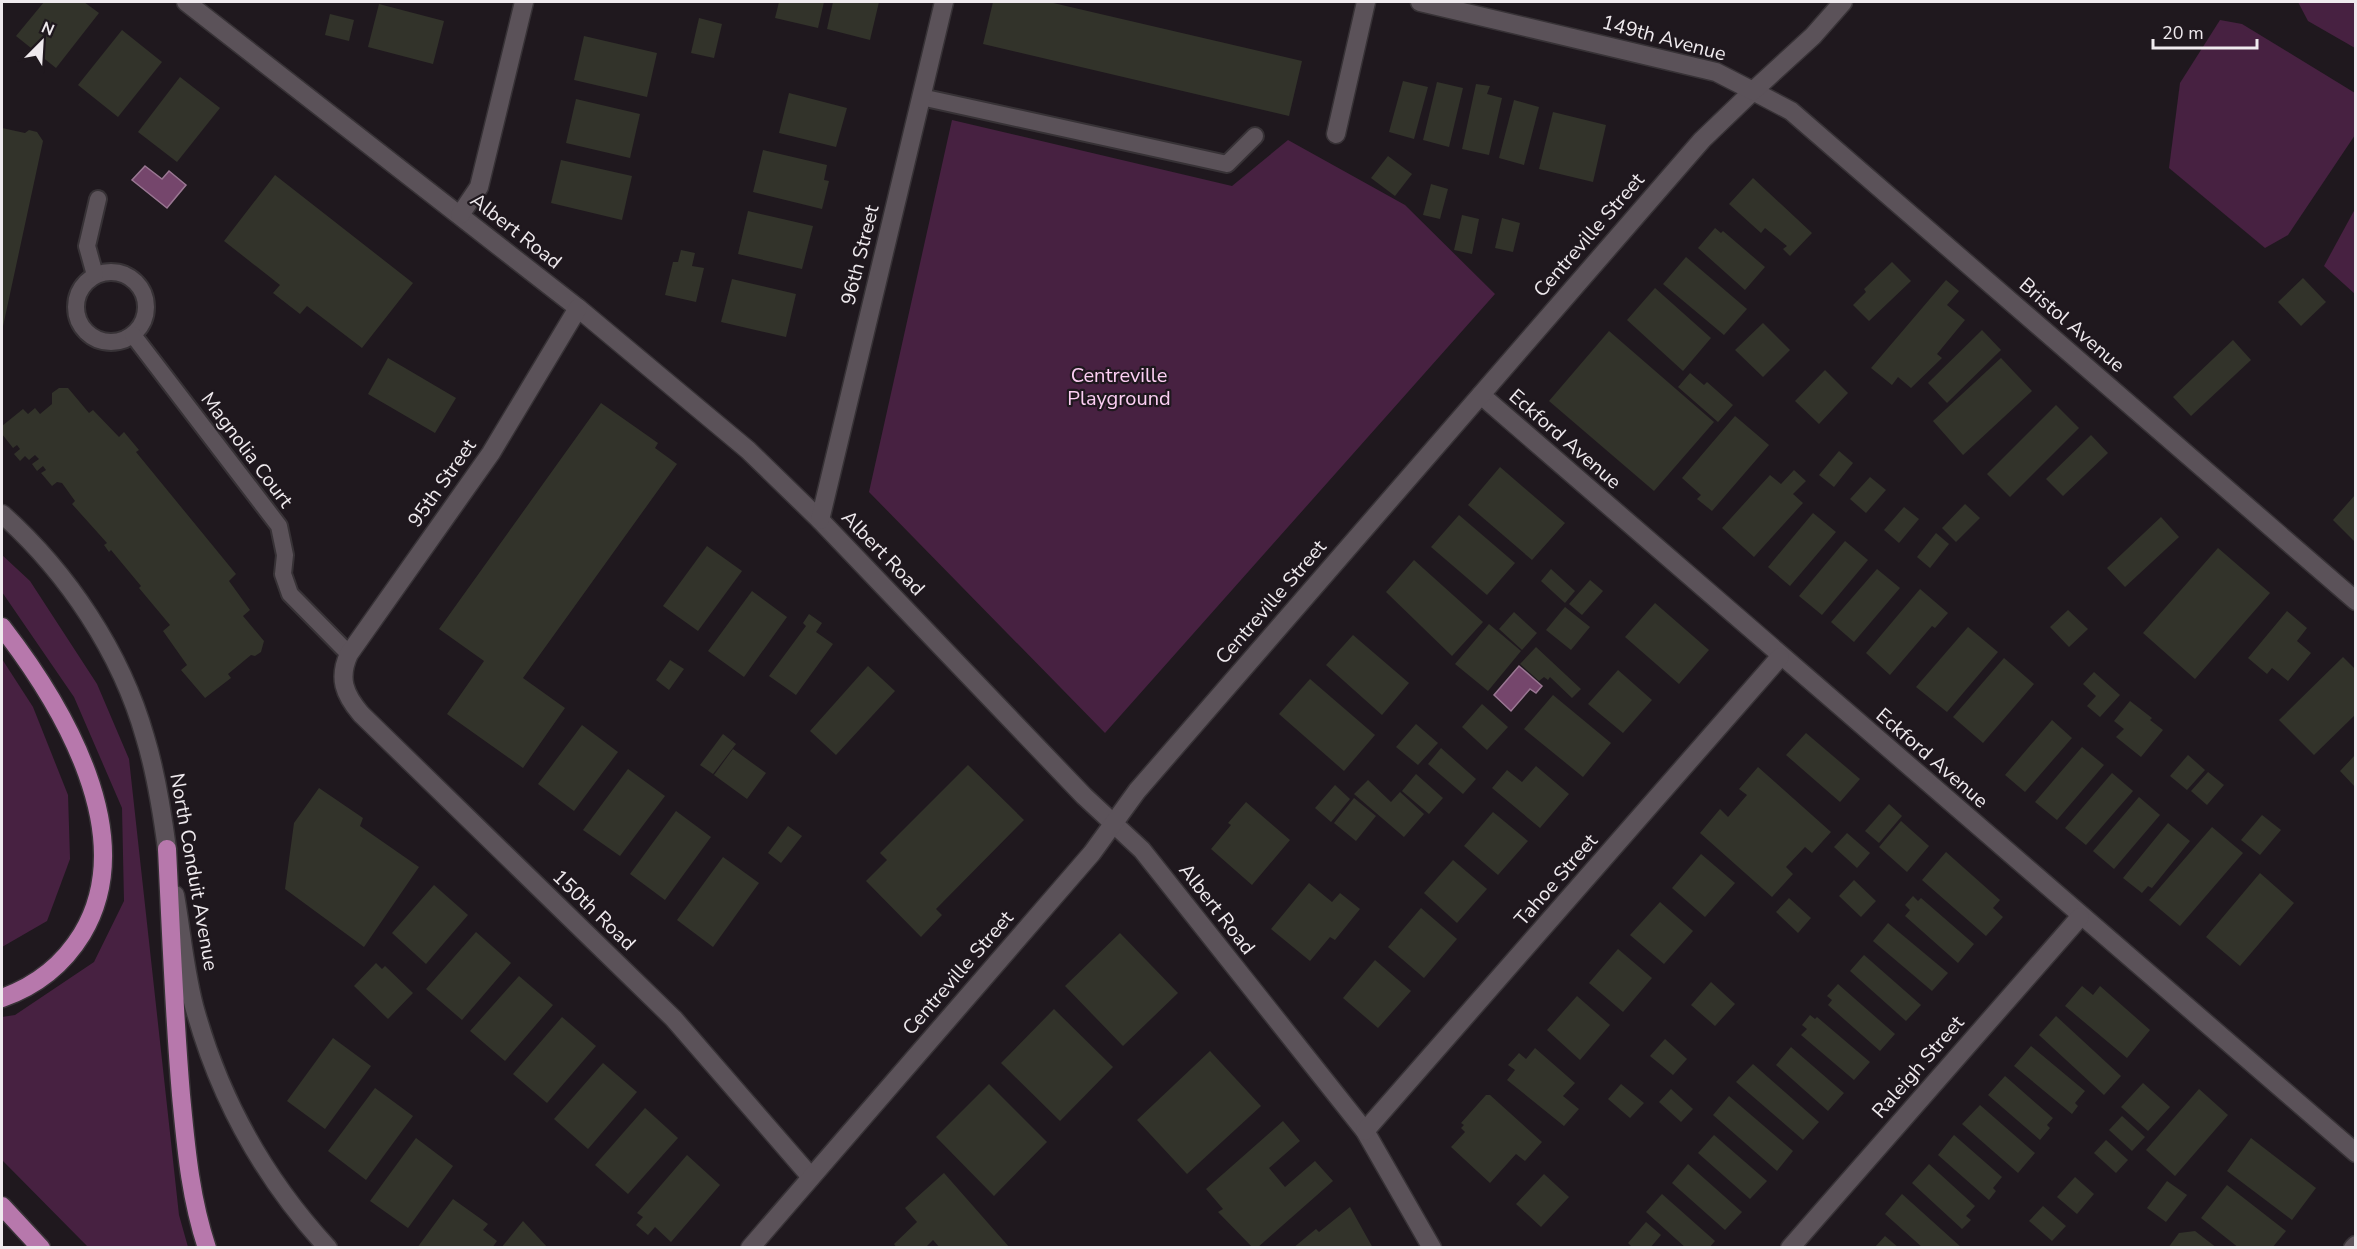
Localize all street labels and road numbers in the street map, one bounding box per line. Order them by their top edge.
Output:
street label: 149th Avenue [1599,8,1729,68]
street label: Centreville Street [1528,166,1651,303]
street label: Albert Road [465,187,567,275]
street label: 96th Street [835,201,886,308]
street label: Bristol Avenue [2013,272,2131,378]
street label: Eckford Avenue [1503,383,1627,495]
street label: Magnolia Court [195,387,300,514]
street label: 95th Street [402,433,483,533]
street label: Albert Road [835,504,931,602]
street label: Centreville Street [1210,533,1333,670]
street label: Eckford Avenue [1870,702,1994,814]
street label: North Conduit Avenue [163,771,225,973]
street label: Tahoe Street [1508,827,1604,932]
street label: Albert Road [1173,858,1261,960]
street label: 150th Road [546,863,642,957]
street label: Centreville Street [897,904,1020,1041]
street label: Raleigh Street [1866,1009,1971,1124]

